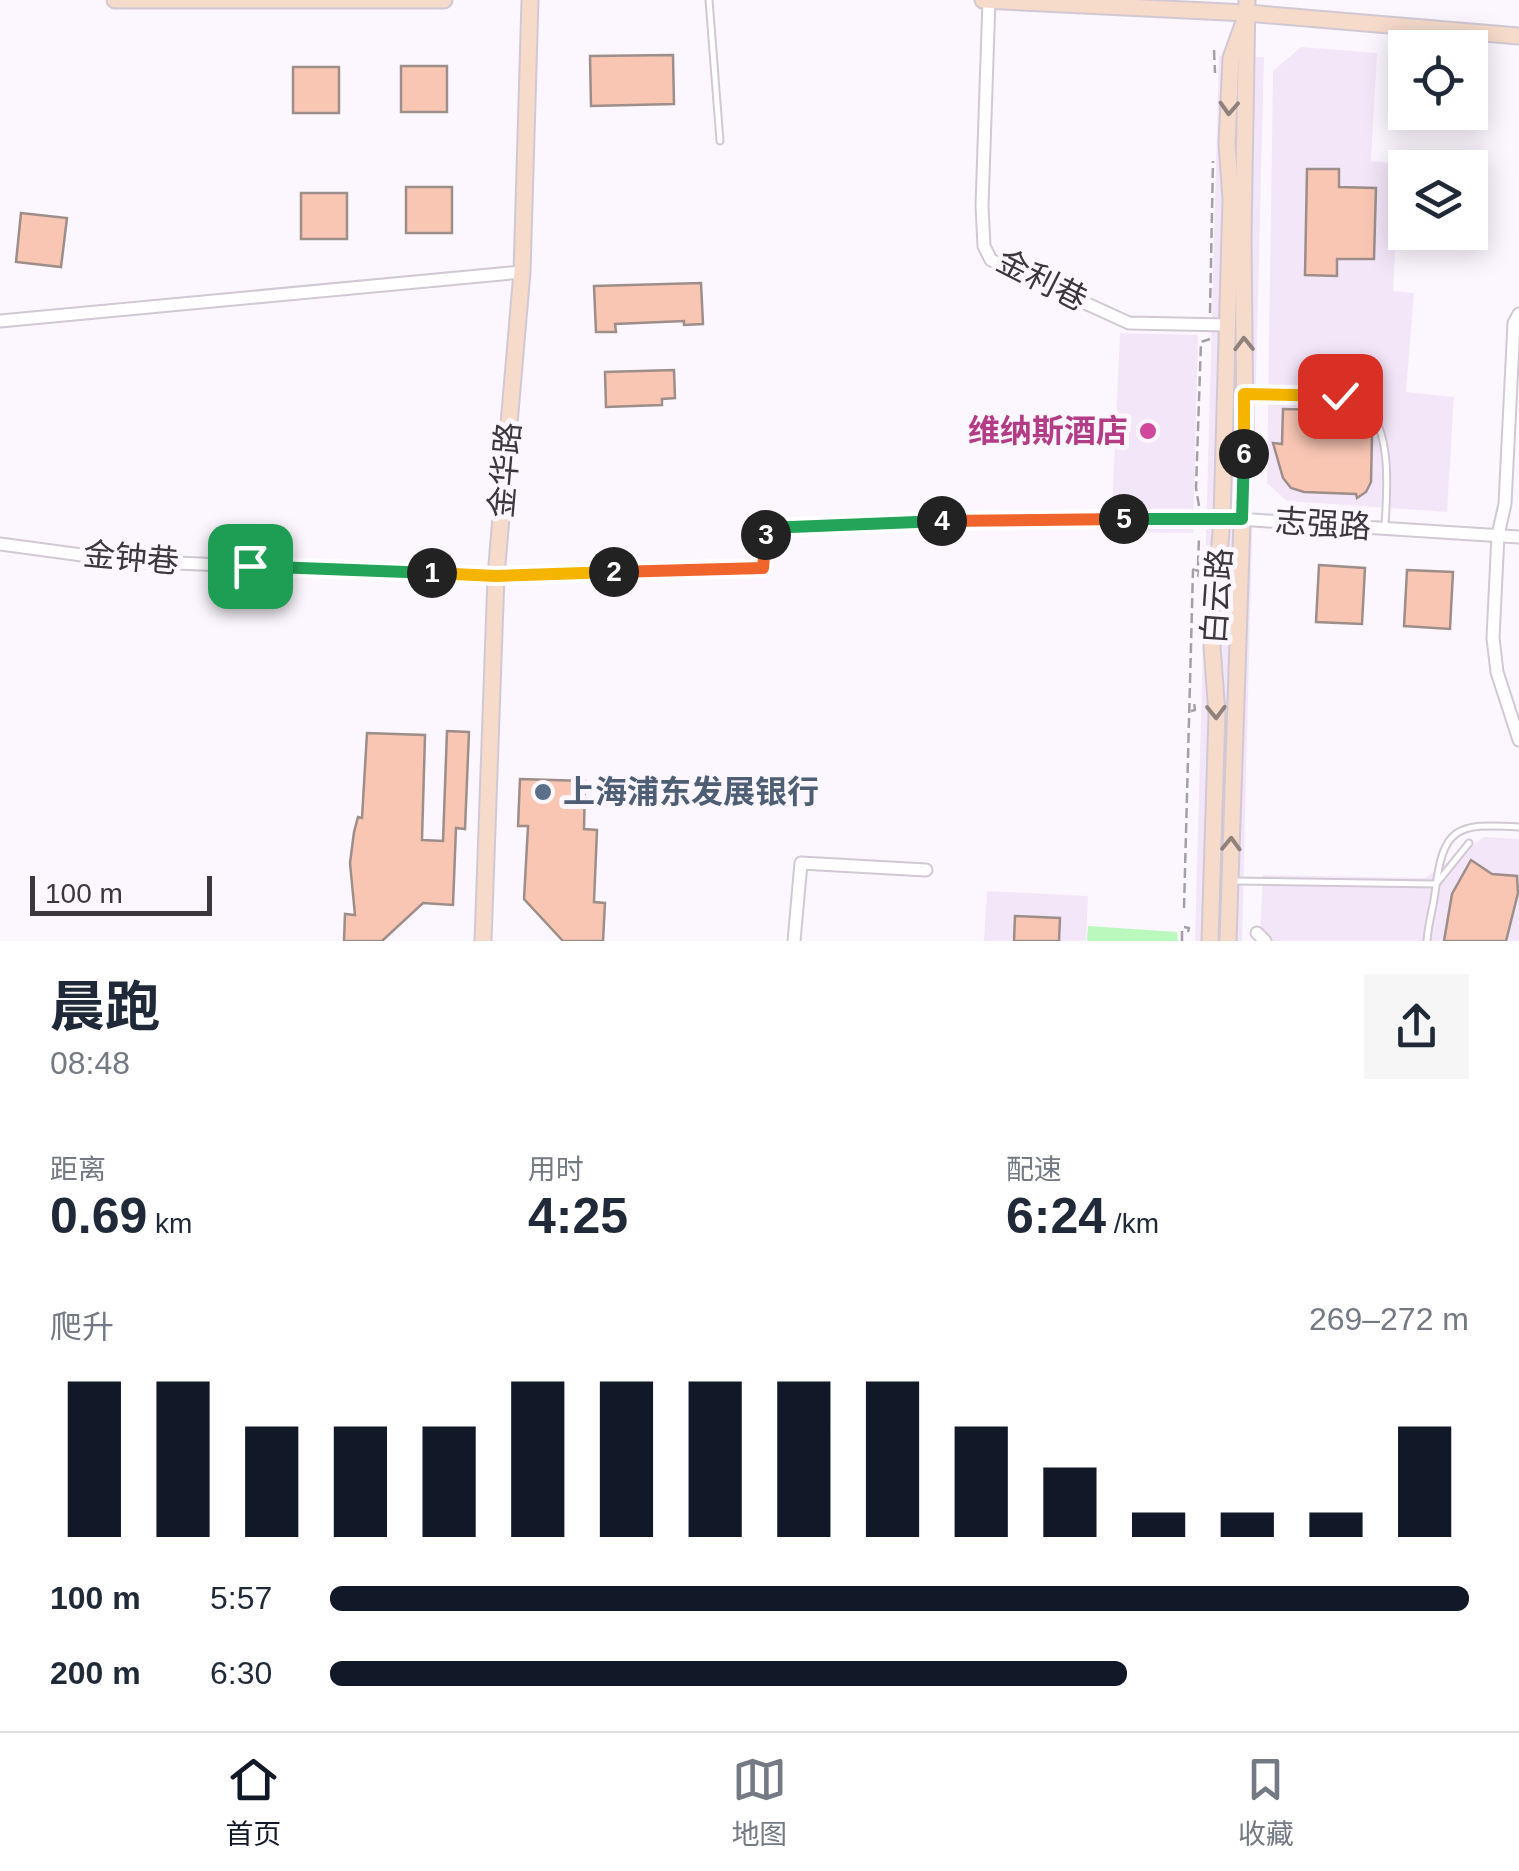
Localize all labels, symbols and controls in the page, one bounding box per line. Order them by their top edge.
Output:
map controls [1388,30,1488,250]
button: locate [1388,30,1488,130]
one-way arrow [1218,101,1239,117]
button: layers [1388,150,1488,250]
street label: 金利巷 [991,242,1093,318]
one-way arrow [1233,335,1255,350]
pin [1298,354,1383,439]
icon: check [1313,369,1368,424]
place label: 维纳斯酒店 [968,413,1128,449]
marker: 维纳斯酒店 [1137,420,1159,442]
street label: 金华路 [483,421,527,519]
pin: 6 [1219,429,1269,479]
text: 6 [1236,438,1252,469]
pin: 5 [1099,494,1149,544]
pin: 4 [917,496,967,546]
text: 5 [1116,503,1132,534]
street label: 志强路 [1274,503,1372,545]
text: 4 [934,505,950,536]
pin: 3 [741,510,791,560]
text: 3 [758,519,774,550]
pin [208,524,293,609]
street label: 金钟巷 [82,536,180,580]
icon: arrive [223,539,278,594]
pin: 2 [589,547,639,597]
street label: 白云路 [1196,547,1238,645]
pin: 1 [407,548,457,598]
text: 2 [606,556,622,587]
text: 1 [424,557,440,588]
one-way arrow [1205,705,1226,721]
place label: 上海浦东发展银行 [563,774,819,810]
marker: 上海浦东发展银行 [532,781,554,803]
one-way arrow [1221,835,1242,851]
scale bar [30,871,212,916]
text: 100 m [45,878,123,909]
button: share [1364,974,1469,1079]
text: 晨跑 [50,976,160,1038]
text: 08:48 [50,1045,130,1081]
text: 距离 [50,1154,106,1185]
text: 用时 [528,1154,584,1185]
text: 配速 [1006,1154,1062,1185]
text: 0.69 [50,1188,147,1244]
text: 4:25 [528,1188,628,1244]
text: 6:24 [1006,1188,1106,1244]
text: km [147,1208,192,1239]
text: /km [1106,1208,1159,1239]
text: 269–272 m [1309,1301,1469,1337]
text: 爬升 [50,1309,114,1345]
text: 100 m [50,1580,141,1616]
text: 5:57 [210,1580,272,1616]
text: 200 m [50,1655,141,1691]
text: 6:30 [210,1655,272,1691]
tab: 首页 [225,1752,281,1852]
tab: 地图 [731,1752,788,1852]
tab: 收藏 [1238,1752,1294,1852]

